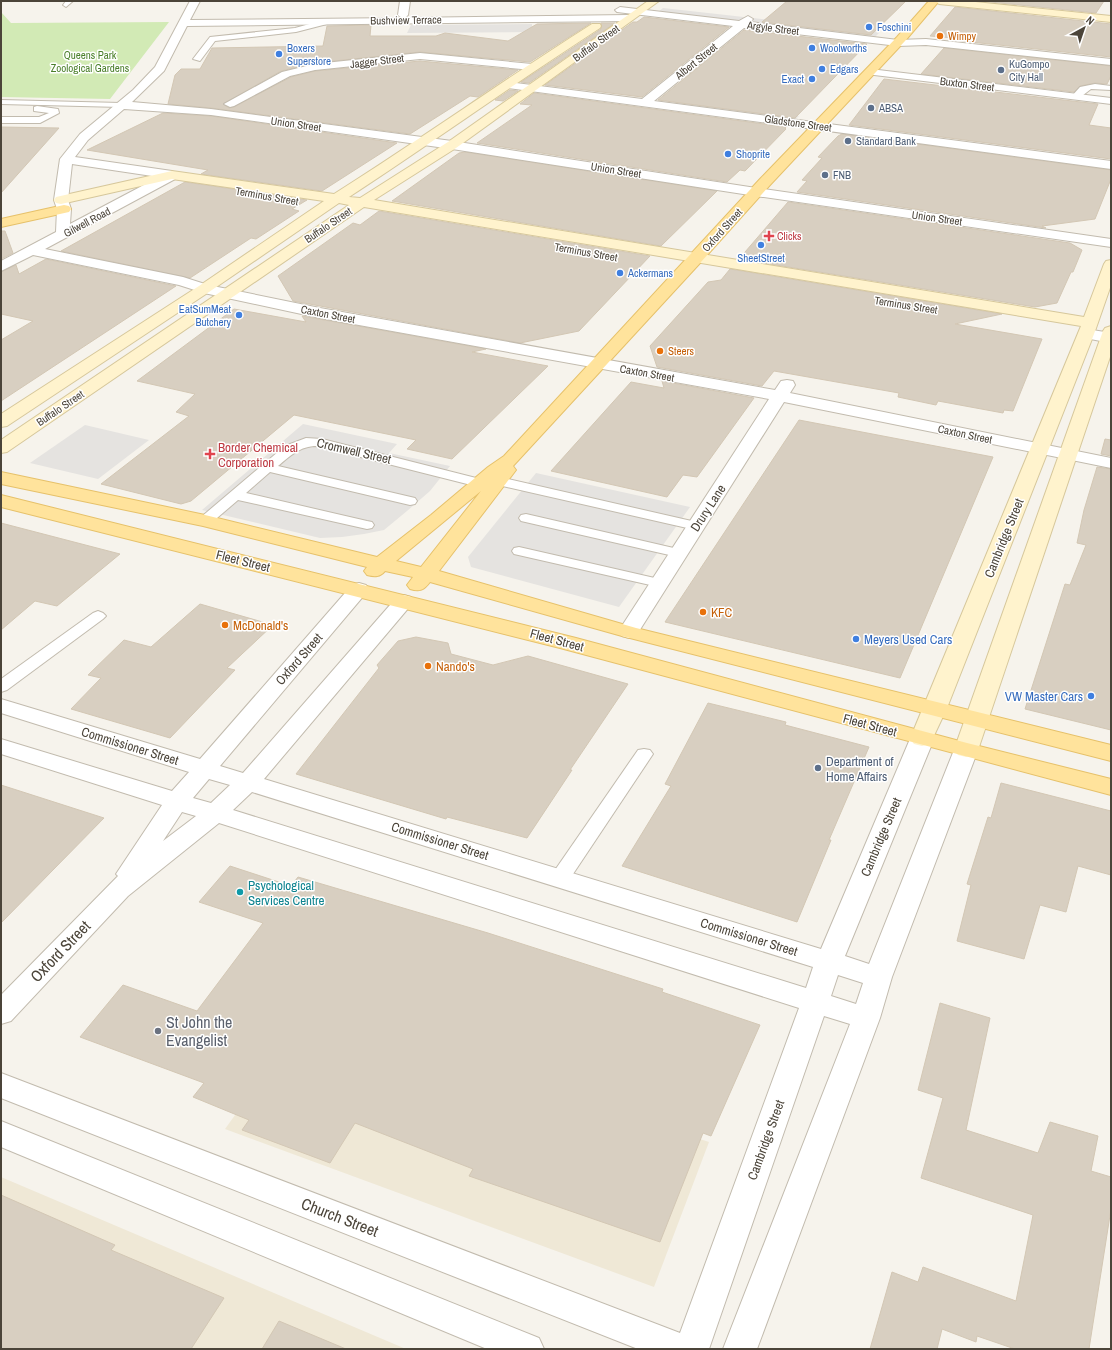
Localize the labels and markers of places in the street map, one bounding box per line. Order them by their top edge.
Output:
place label: Foschini [877,20,911,34]
marker: Foschini [864,22,874,32]
place label: Wimpy [948,29,977,43]
marker: Wimpy [935,31,945,41]
place label: Boxers Superstore [287,41,331,68]
place label: Woolworths [820,41,867,55]
marker: Woolworths [807,43,817,53]
marker: Boxers Superstore [274,49,284,59]
place label: KuGompo City Hall [1009,57,1050,84]
place label: Edgars [830,62,859,76]
marker: Edgars [817,64,827,74]
marker: KuGompo City Hall [996,65,1006,75]
place label: Exact [781,72,804,86]
marker: Exact [807,74,817,84]
place label: ABSA [878,101,904,115]
marker: ABSA [866,103,876,113]
place label: Standard Bank [856,134,916,148]
marker: Standard Bank [843,136,853,146]
place label: Shoprite [736,147,770,161]
marker: Shoprite [723,149,733,159]
place label: FNB [833,168,851,182]
marker: FNB [820,170,830,180]
place label: Clicks [777,229,802,243]
marker: Clicks [764,231,774,241]
marker: SheetStreet [756,240,766,250]
place label: SheetStreet [737,251,785,265]
place label: Ackermans [627,266,674,280]
marker: Ackermans [615,268,625,278]
place label: EatSumMeat Butchery [179,302,231,329]
marker: EatSumMeat Butchery [234,310,244,320]
place label: Steers [668,344,695,358]
marker: Steers [655,346,665,356]
place label: Border Chemical Corporation [218,439,298,471]
marker: Border Chemical Corporation [205,449,215,459]
place label: KFC [711,604,733,621]
marker: KFC [698,607,708,617]
place label: McDonald's [233,617,288,634]
marker: McDonald's [220,620,230,630]
place label: Meyers Used Cars [864,631,952,648]
marker: Meyers Used Cars [851,634,861,644]
place label: Nando's [436,658,475,675]
marker: Nando's [423,661,433,671]
place label: VW Master Cars [1005,688,1083,705]
marker: VW Master Cars [1086,691,1096,701]
place label: Department of Home Affairs [826,753,894,785]
marker: Department of Home Affairs [813,763,823,773]
place label: Psychological Services Centre [248,877,324,909]
marker: Psychological Services Centre [235,887,245,897]
place label: St John the Evangelist [166,1011,232,1051]
marker: St John the Evangelist [153,1026,163,1036]

